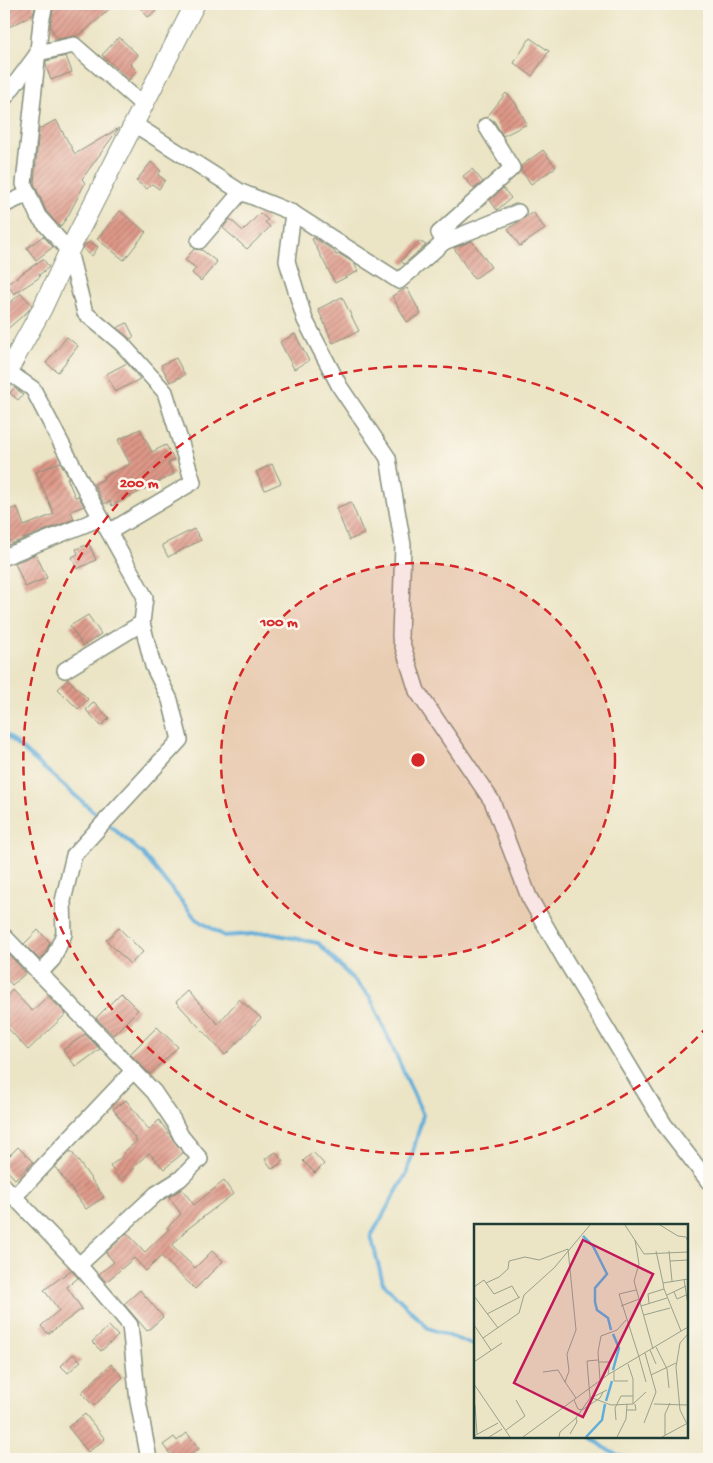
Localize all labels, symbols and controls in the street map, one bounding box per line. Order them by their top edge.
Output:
text: 200 m [120,475,159,493]
text: 100 m [259,614,298,632]
centre of rings [409,751,427,769]
inset map [474,1224,688,1438]

